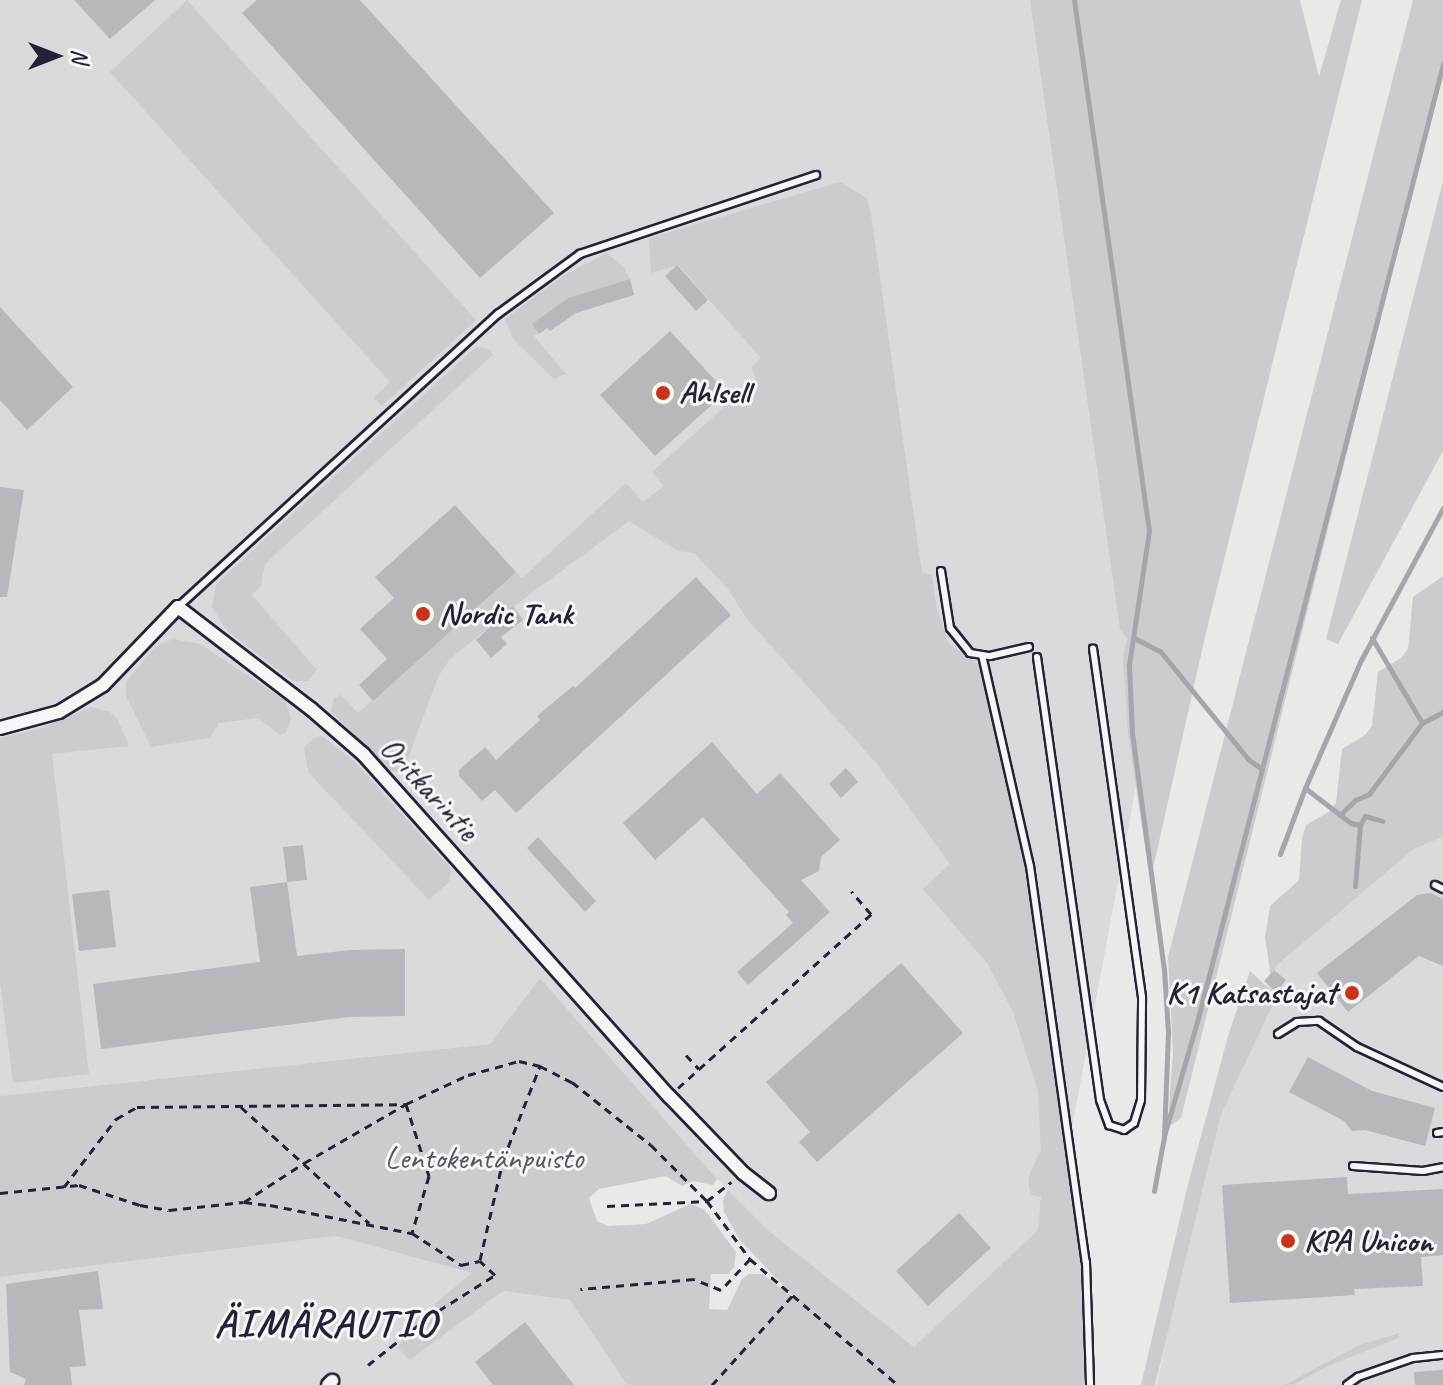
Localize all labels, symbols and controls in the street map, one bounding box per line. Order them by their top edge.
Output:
north arrow [16,16,96,96]
text: N [66,49,94,63]
place label: Ahlsell [679,374,750,412]
marker: Ahlsell [654,384,672,402]
place label: Nordic Tank [439,595,574,633]
marker: Nordic Tank [414,605,432,623]
street label: Oritkarintie [371,729,487,849]
place label: K1 Katsastajat [1167,974,1336,1012]
marker: K1 Katsastajat [1343,984,1361,1002]
park label: Lentokentänpuisto [385,1139,583,1177]
place label: KPA Unicon [1304,1222,1432,1260]
marker: KPA Unicon [1279,1232,1297,1250]
district label: ÄIMÄRAUTIO [215,1299,437,1347]

